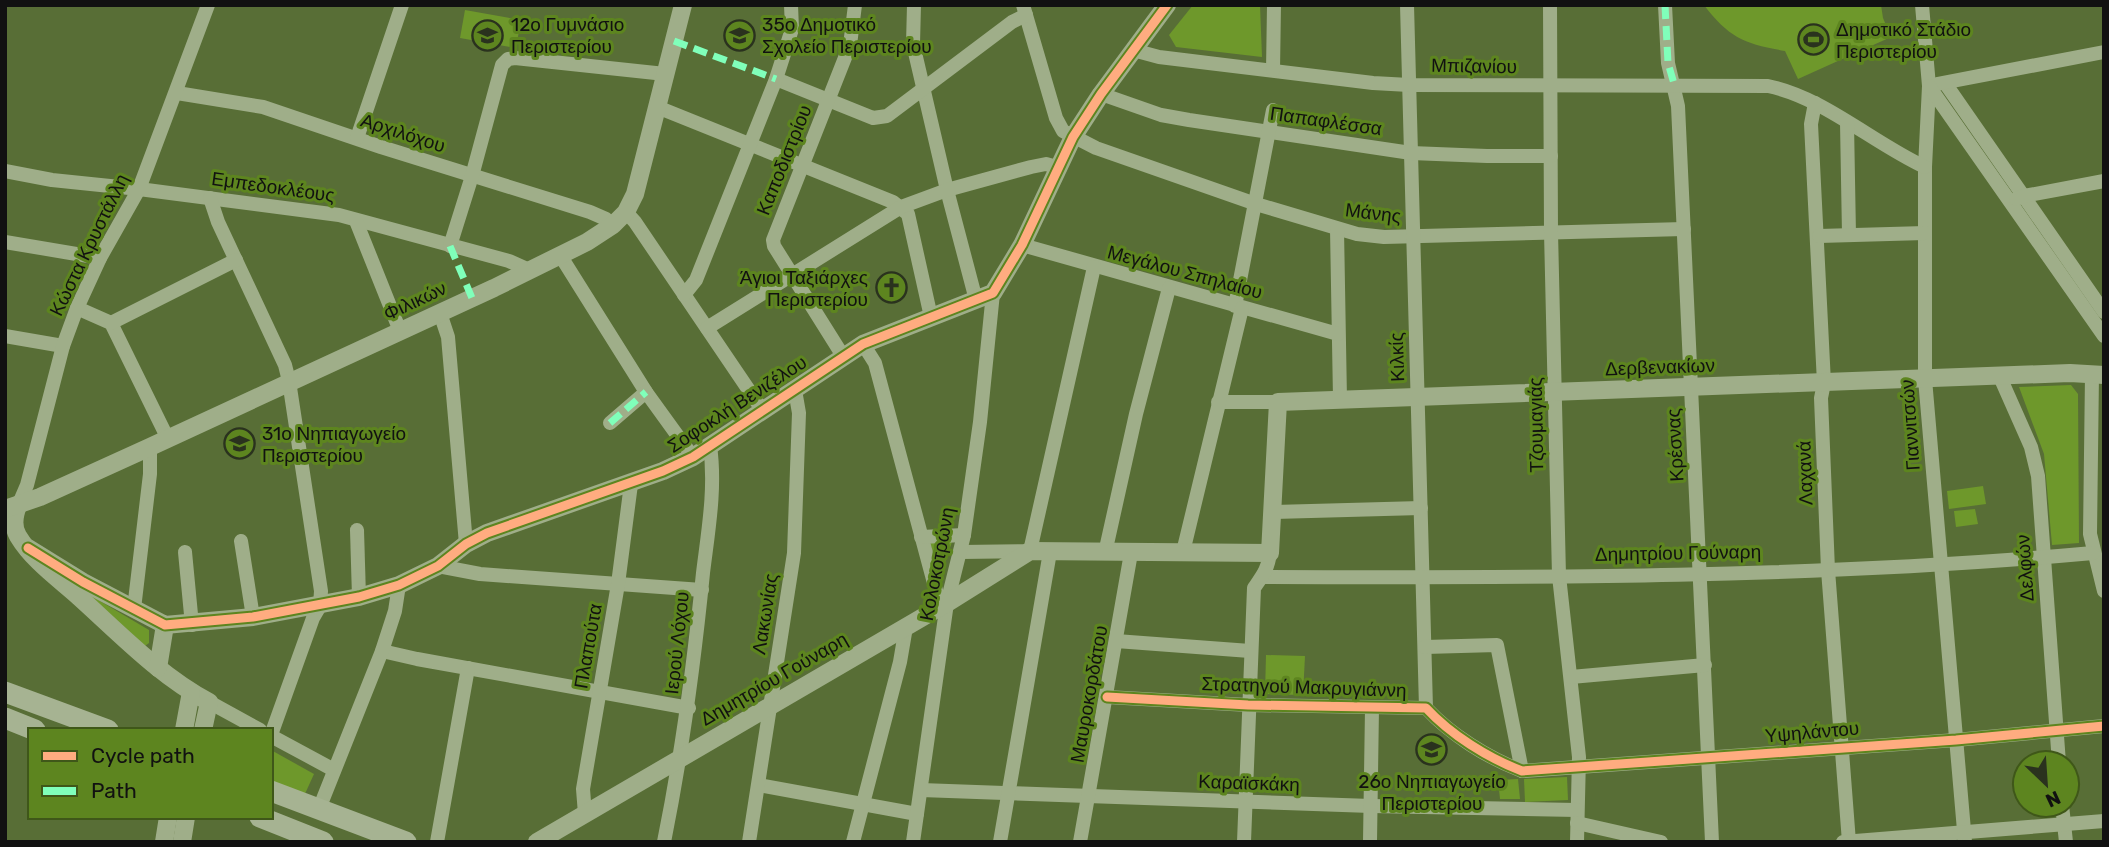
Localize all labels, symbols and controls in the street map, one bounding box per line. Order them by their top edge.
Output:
place label: 12ο Γυμνάσιο Περιστερίου [511,13,624,58]
place label: 35ο Δημοτικό Σχολείο Περιστερίου [762,13,932,58]
school or university icon: 12ο Γυμνάσιο Περιστερίου [471,18,505,52]
school or university icon: 35ο Δημοτικό Σχολείο Περιστερίου [722,18,756,52]
place label: Δημοτικό Στάδιο Περιστερίου [1836,18,1971,63]
sports icon: Δημοτικό Στάδιο Περιστερίου [1796,23,1830,57]
street label: Μπιζανίου [1431,54,1517,78]
street label: Καποδιστρίου [751,102,817,218]
street label: Παπαφλέσσα [1268,102,1384,140]
street label: Αρχιλόχου [358,109,448,157]
street label: Εμπεδοκλέους [210,167,336,207]
street label: Κώστα Κρυστάλλη [45,170,133,320]
street label: Μάνης [1344,198,1402,228]
street label: Μεγάλου Σπηλαίου [1105,240,1265,304]
place label: Άγιοι Ταξιάρχες Περιστερίου [740,266,868,311]
church icon: Άγιοι Ταξιάρχες Περιστερίου [874,271,908,305]
street label: Φιλικών [380,276,450,326]
street label: Κιλκίς [1385,332,1409,382]
street label: Σοφοκλή Βενιζέλου [663,350,811,458]
street label: Δερβενακίων [1605,354,1715,380]
street label: Τζουμαγιάς [1524,377,1548,473]
street label: Γιαννιτσών [1895,379,1925,471]
street label: Κρέσνας [1662,408,1688,482]
place label: 31ο Νηπιαγωγείο Περιστερίου [262,422,406,467]
school or university icon: 31ο Νηπιαγωγείο Περιστερίου [222,427,256,461]
street label: Λαχανά [1792,440,1818,506]
street label: Κολοκοτρώνη [915,505,959,623]
street label: Δελφών [2011,534,2039,602]
street label: Δημητρίου Γούναρη [1595,540,1761,566]
street label: Λακωνίας [747,572,783,656]
street label: Ιερού Λόχου [660,590,694,696]
street label: Πλαπούτα [569,602,607,690]
street label: Μαυροκορδάτου [1066,624,1112,764]
street label: Δημητρίου Γούναρη [696,627,852,731]
street label: Στρατηγού Μακρυγιάννη [1201,672,1407,702]
street label: Υψηλάντου [1764,716,1860,748]
legend [28,728,273,819]
school or university icon: 26ο Νηπιαγωγείο Περιστερίου [1415,733,1449,767]
text: Cycle path [91,743,195,768]
north arrow [2011,749,2081,819]
street label: Καραϊσκάκη [1198,770,1300,796]
place label: 26ο Νηπιαγωγείο Περιστερίου [1358,770,1506,815]
text: Path [91,778,137,803]
text: N [2042,786,2064,812]

